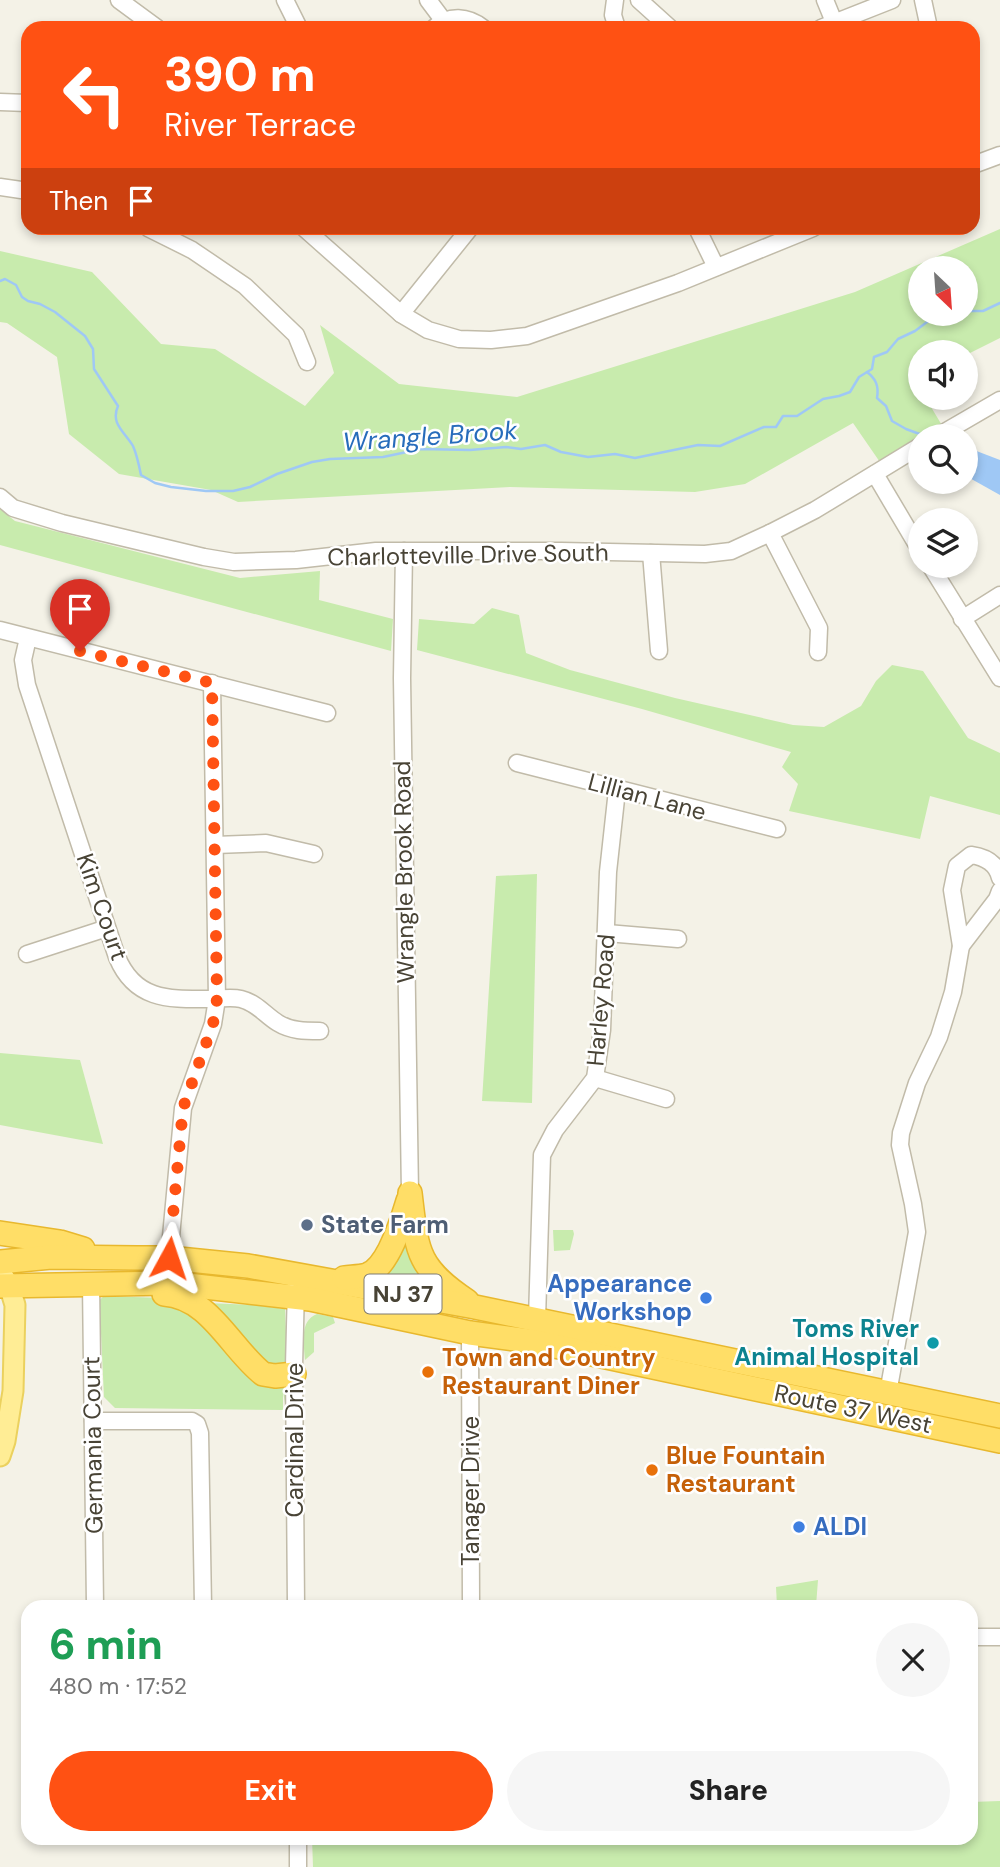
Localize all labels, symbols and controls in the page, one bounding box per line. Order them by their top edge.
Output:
text: 390 m [164,42,316,106]
icon: left [49,49,140,140]
text: River Terrace [164,104,356,146]
icon: arrive [122,182,160,220]
text: Then [49,184,108,218]
north arrow [908,256,978,326]
map controls [908,256,978,578]
button: sound [908,340,978,410]
water label: Wrangle Brook [341,413,519,459]
button: search [908,424,978,494]
button: layers [908,508,978,578]
street label: Charlotteville Drive South [327,537,609,572]
pin [50,579,110,651]
icon: arrive [61,590,99,628]
street label: Wrangle Brook Road [386,760,421,984]
street label: Lillian Lane [585,766,710,827]
street label: Kim Court [70,849,135,964]
street label: Harley Road [579,933,622,1067]
place label: State Farm [321,1209,449,1240]
marker: State Farm [299,1217,315,1233]
position arrow [132,1221,206,1295]
place label: Appearance Workshop [547,1268,692,1327]
road number: NJ 37 [364,1274,442,1314]
marker: Appearance Workshop [698,1290,714,1306]
place label: Toms River Animal Hospital [734,1313,919,1372]
marker: Toms River Animal Hospital [925,1335,941,1351]
place label: Town and Country Restaurant Diner [442,1342,656,1401]
street label: Germania Court [75,1356,110,1534]
street label: Cardinal Drive [279,1363,310,1517]
marker: Town and Country Restaurant Diner [420,1364,436,1380]
street label: Route 37 West [772,1377,935,1440]
street label: Tanager Drive [455,1416,486,1566]
place label: Blue Fountain Restaurant [666,1440,825,1499]
marker: Blue Fountain Restaurant [644,1462,660,1478]
place label: ALDI [813,1511,867,1542]
marker: ALDI [791,1519,807,1535]
text: 6 min [49,1617,163,1672]
button: close [876,1623,950,1697]
text: 480 m · 17:52 [49,1671,187,1701]
button: Exit [49,1751,493,1831]
button: Share [507,1751,950,1831]

